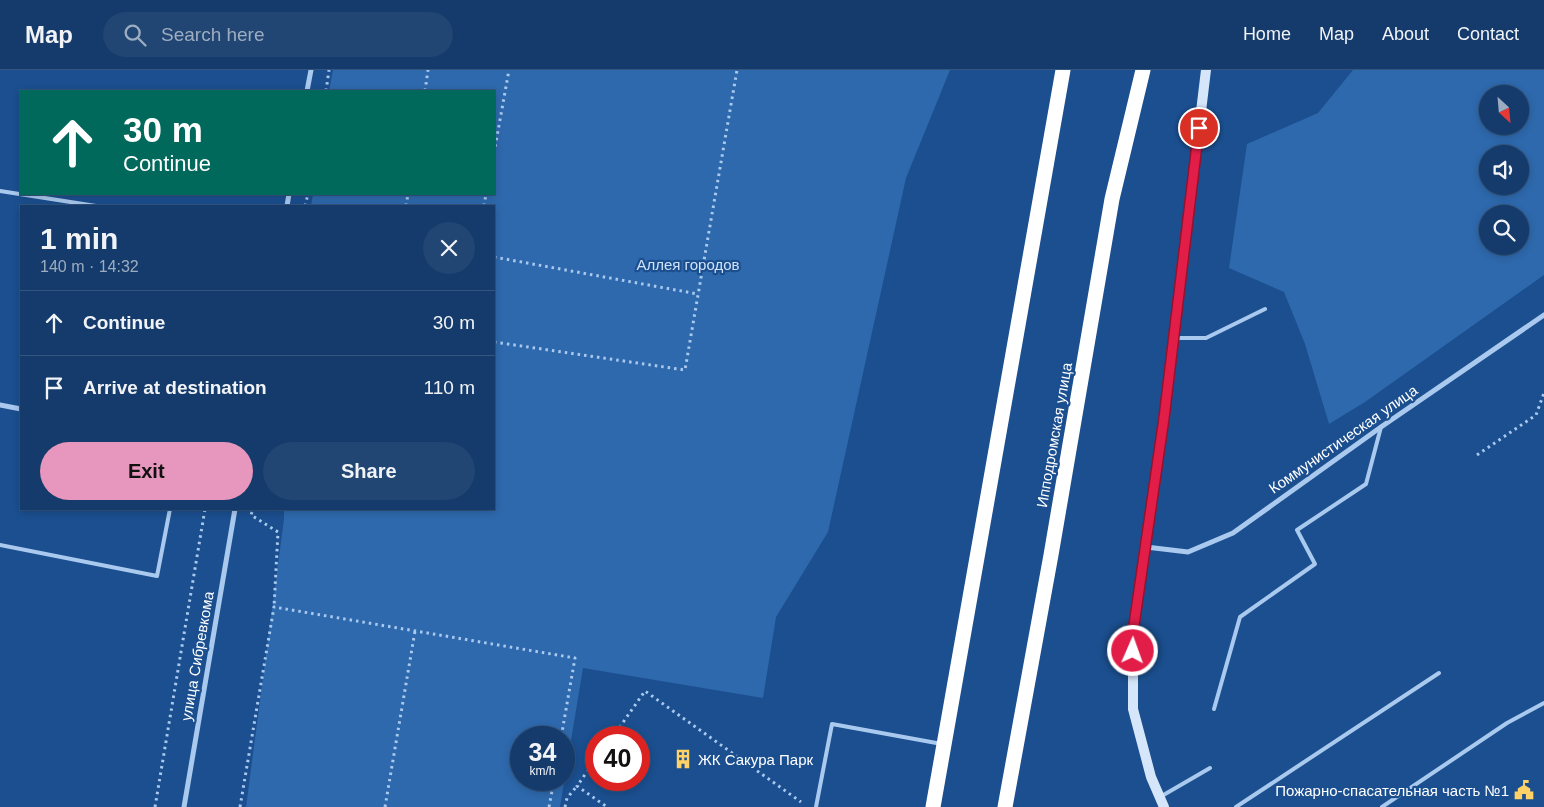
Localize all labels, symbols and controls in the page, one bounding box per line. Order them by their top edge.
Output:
search box [103,12,453,57]
text: Map [25,21,73,48]
icon: search [121,21,149,49]
text: Search here [161,24,265,45]
text: Home [1243,24,1291,44]
text: Map [1319,24,1354,44]
text: About [1382,24,1429,44]
text: Contact [1457,24,1519,44]
north arrow [1479,85,1529,135]
map controls [1479,85,1529,255]
pin [1178,107,1220,149]
icon: ahead [40,110,105,175]
text: 30 m [123,110,203,149]
icon: arrive [1185,114,1213,142]
button: sound [1479,145,1529,195]
text: Continue [123,151,211,176]
button: search [1479,205,1529,255]
text: 1 min [40,222,118,255]
button: close [423,222,475,274]
park label: Аллея городов [636,256,740,273]
text: 140 m · 14:32 [40,258,139,275]
icon: ahead [40,309,68,337]
text: Continue [83,312,165,333]
text: 30 m [433,312,475,333]
street label: Ипподромская улица [1033,360,1075,509]
icon: arrive [40,374,68,402]
text: Arrive at destination [83,377,267,398]
text: 110 m [424,377,475,398]
street label: Коммунистическая улица [1266,381,1421,497]
button: Exit [40,442,253,500]
button: Share [263,442,475,500]
street label: улица Сибревкома [177,589,217,722]
position arrow [1106,624,1158,676]
speed limit sign: 40 [585,726,650,791]
text: 34 [529,738,556,766]
building icon: ЖК Сакура Парк [672,748,694,770]
place label: ЖК Сакура Парк [698,751,813,768]
text: km/h [529,764,556,778]
public building icon: Пожарно-спасательная часть №1 [1513,779,1535,801]
place label: Пожарно-спасательная часть №1 [1275,782,1509,799]

